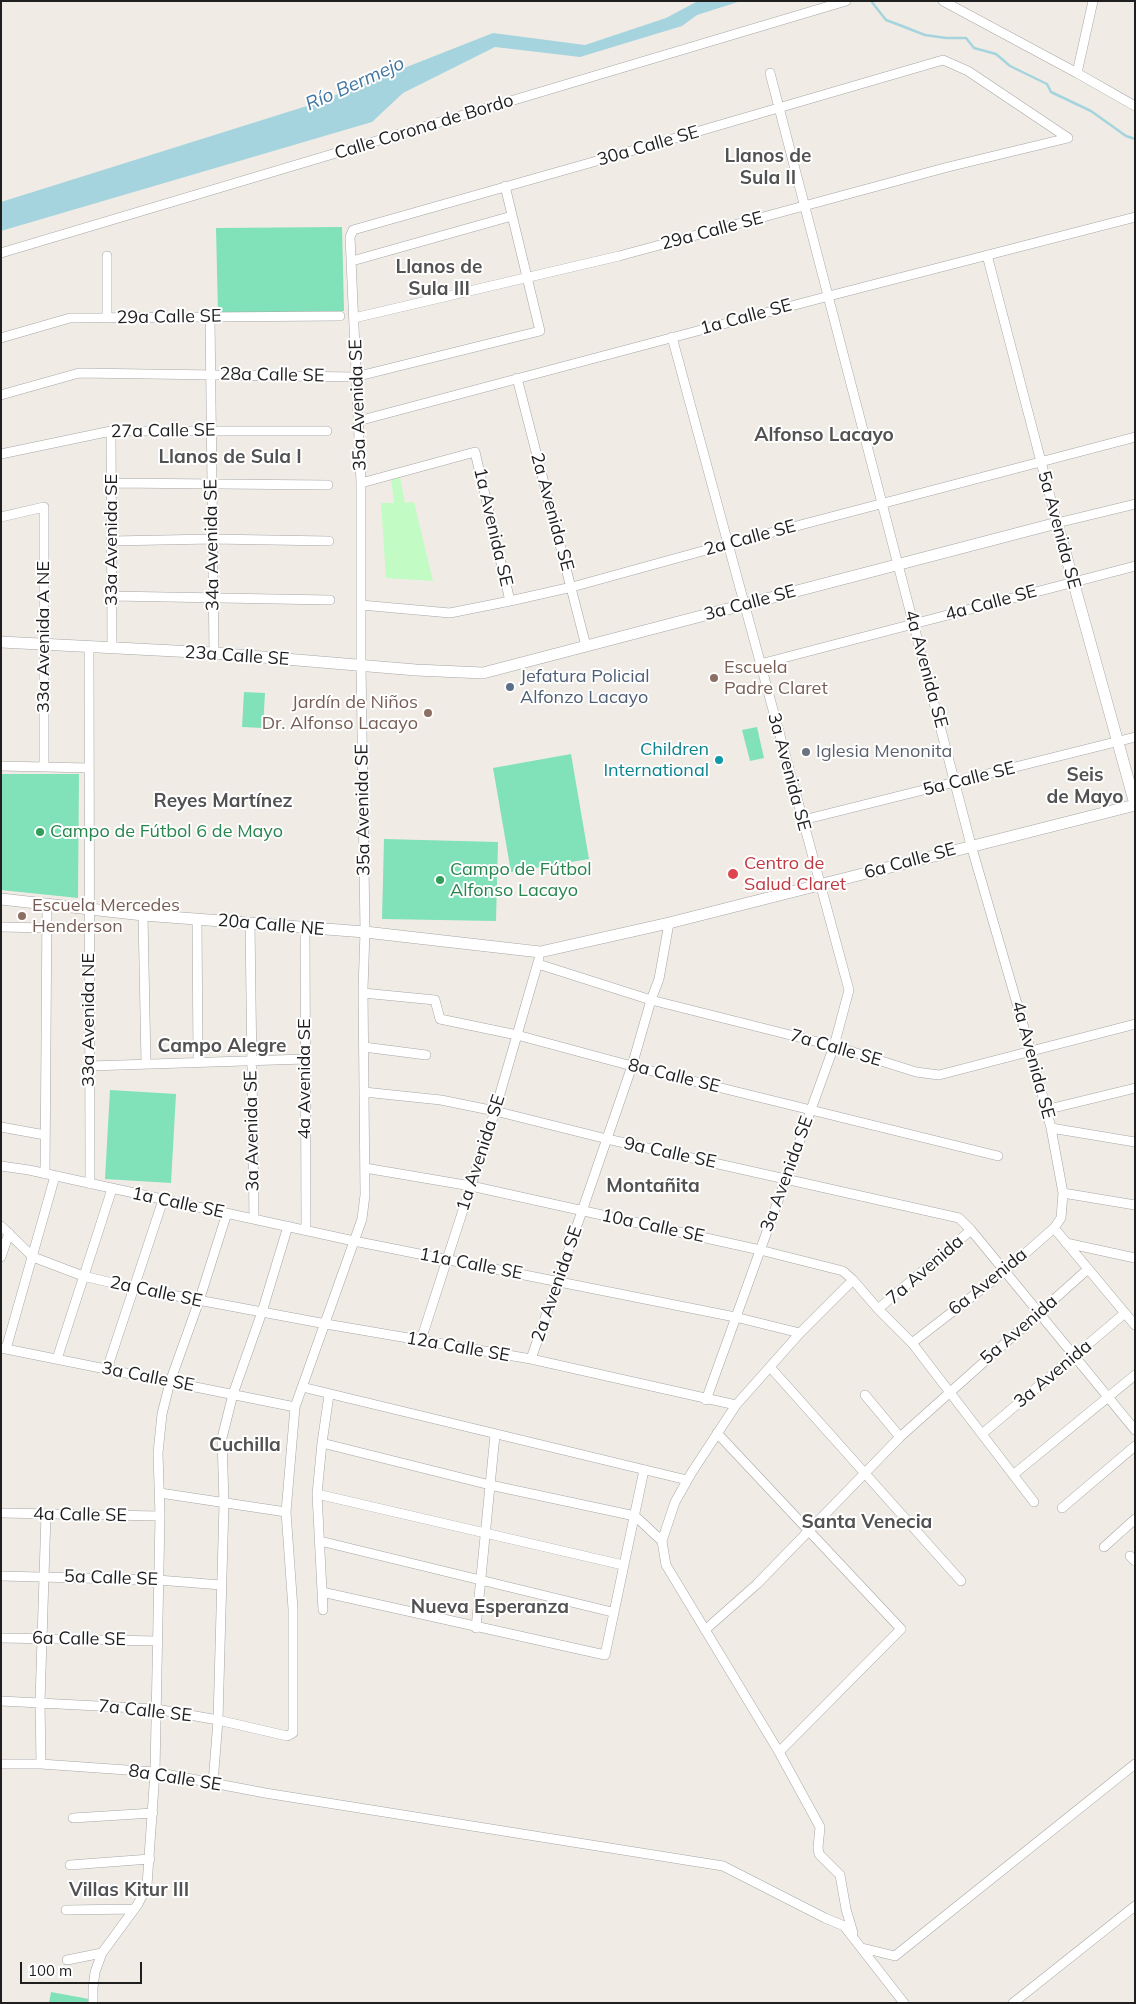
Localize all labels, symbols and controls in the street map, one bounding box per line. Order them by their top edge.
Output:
water label: Río Bermejo [302,52,408,116]
street label: Calle Corona de Bordo [332,89,516,165]
street label: 30a Calle SE [595,121,701,171]
district label: Llanos de Sula II [724,145,812,189]
street label: 29a Calle SE [659,207,765,255]
district label: Llanos de Sula III [395,256,483,300]
street label: 1a Calle SE [698,294,794,340]
street label: 29a Calle SE [116,305,222,329]
street label: 35a Avenida SE [345,339,371,471]
street label: 28a Calle SE [219,363,325,387]
street label: 27a Calle SE [110,419,216,443]
district label: Alfonso Lacayo [754,424,894,446]
district label: Llanos de Sula I [158,446,302,468]
street label: 2a Avenida SE [526,451,578,573]
street label: 1a Avenida SE [469,466,517,588]
street label: 5a Avenida SE [1033,469,1085,591]
street label: 33a Avenida SE [101,474,123,606]
street label: 34a Avenida SE [200,479,224,611]
street label: 2a Calle SE [702,515,798,561]
street label: 33a Avenida A NE [33,561,55,713]
street label: 3a Calle SE [702,580,798,626]
street label: 4a Calle SE [943,580,1039,626]
street label: 4a Avenida SE [900,608,952,730]
street label: 23a Calle SE [184,642,290,670]
place label: Escuela Padre Claret [724,657,828,700]
place label: Jefatura Policial Alfonzo Lacayo [520,666,650,709]
marker: Escuela Padre Claret [708,672,720,684]
marker: Jefatura Policial Alfonzo Lacayo [504,681,516,693]
place label: Jardín de Niños Dr. Alfonso Lacayo [262,692,418,734]
marker: Jardín de Niños Dr. Alfonso Lacayo [422,707,434,719]
street label: 3a Avenida SE [763,711,815,833]
place label: Children International [603,739,709,782]
place label: Iglesia Menonita [816,741,952,763]
street label: 35a Avenida SE [351,744,375,876]
marker: Iglesia Menonita [800,746,812,758]
marker: Children International [713,754,725,766]
street label: 5a Calle SE [921,757,1017,801]
district label: Seis de Mayo [1047,764,1123,808]
district label: Reyes Martínez [154,790,292,812]
place label: Campo de Fútbol 6 de Mayo [50,821,283,843]
marker: Campo de Fútbol 6 de Mayo [34,826,46,838]
street label: 6a Calle SE [862,838,958,884]
place label: Centro de Salud Claret [744,853,846,896]
place label: Campo de Fútbol Alfonso Lacayo [450,859,592,902]
marker: Centro de Salud Claret [726,867,740,881]
marker: Campo de Fútbol Alfonso Lacayo [434,874,446,886]
place label: Escuela Mercedes Henderson [32,895,180,938]
marker: Escuela Mercedes Henderson [16,910,28,922]
street label: 20a Calle NE [217,910,325,940]
street label: 33a Avenida NE [78,953,100,1087]
street label: 4a Avenida SE [1007,999,1059,1121]
street label: 4a Avenida SE [294,1018,316,1140]
street label: 7a Calle SE [788,1025,884,1071]
district label: Campo Alegre [158,1035,286,1057]
street label: 8a Calle SE [626,1054,722,1098]
street label: 3a Avenida SE [240,1070,264,1192]
street label: 1a Avenida SE [452,1092,510,1214]
street label: 3a Avenida SE [756,1113,818,1235]
street label: 9a Calle SE [622,1133,718,1173]
district label: Montañita [606,1175,700,1197]
street label: 1a Calle SE [130,1183,226,1223]
street label: 10a Calle SE [600,1205,706,1247]
street label: 2a Avenida SE [527,1223,587,1345]
street label: 7a Avenida [882,1231,968,1309]
street label: 11a Calle SE [418,1243,524,1285]
street label: 6a Avenida [944,1244,1032,1320]
street label: 2a Calle SE [108,1272,204,1312]
street label: 5a Avenida [976,1291,1062,1369]
street label: 12a Calle SE [405,1327,511,1367]
street label: 3a Avenida [1010,1335,1096,1413]
street label: 3a Calle SE [100,1357,196,1397]
district label: Cuchilla [209,1434,281,1456]
street label: 4a Calle SE [33,1503,127,1527]
district label: Santa Venecia [802,1511,932,1533]
street label: 5a Calle SE [64,1566,158,1590]
district label: Nueva Esperanza [411,1596,569,1618]
street label: 6a Calle SE [32,1627,126,1651]
street label: 7a Calle SE [97,1695,193,1727]
street label: 8a Calle SE [127,1760,223,1796]
district label: Villas Kitur III [69,1879,189,1901]
scale bar [22,1952,145,1984]
text: 100 m [28,1961,72,1980]

